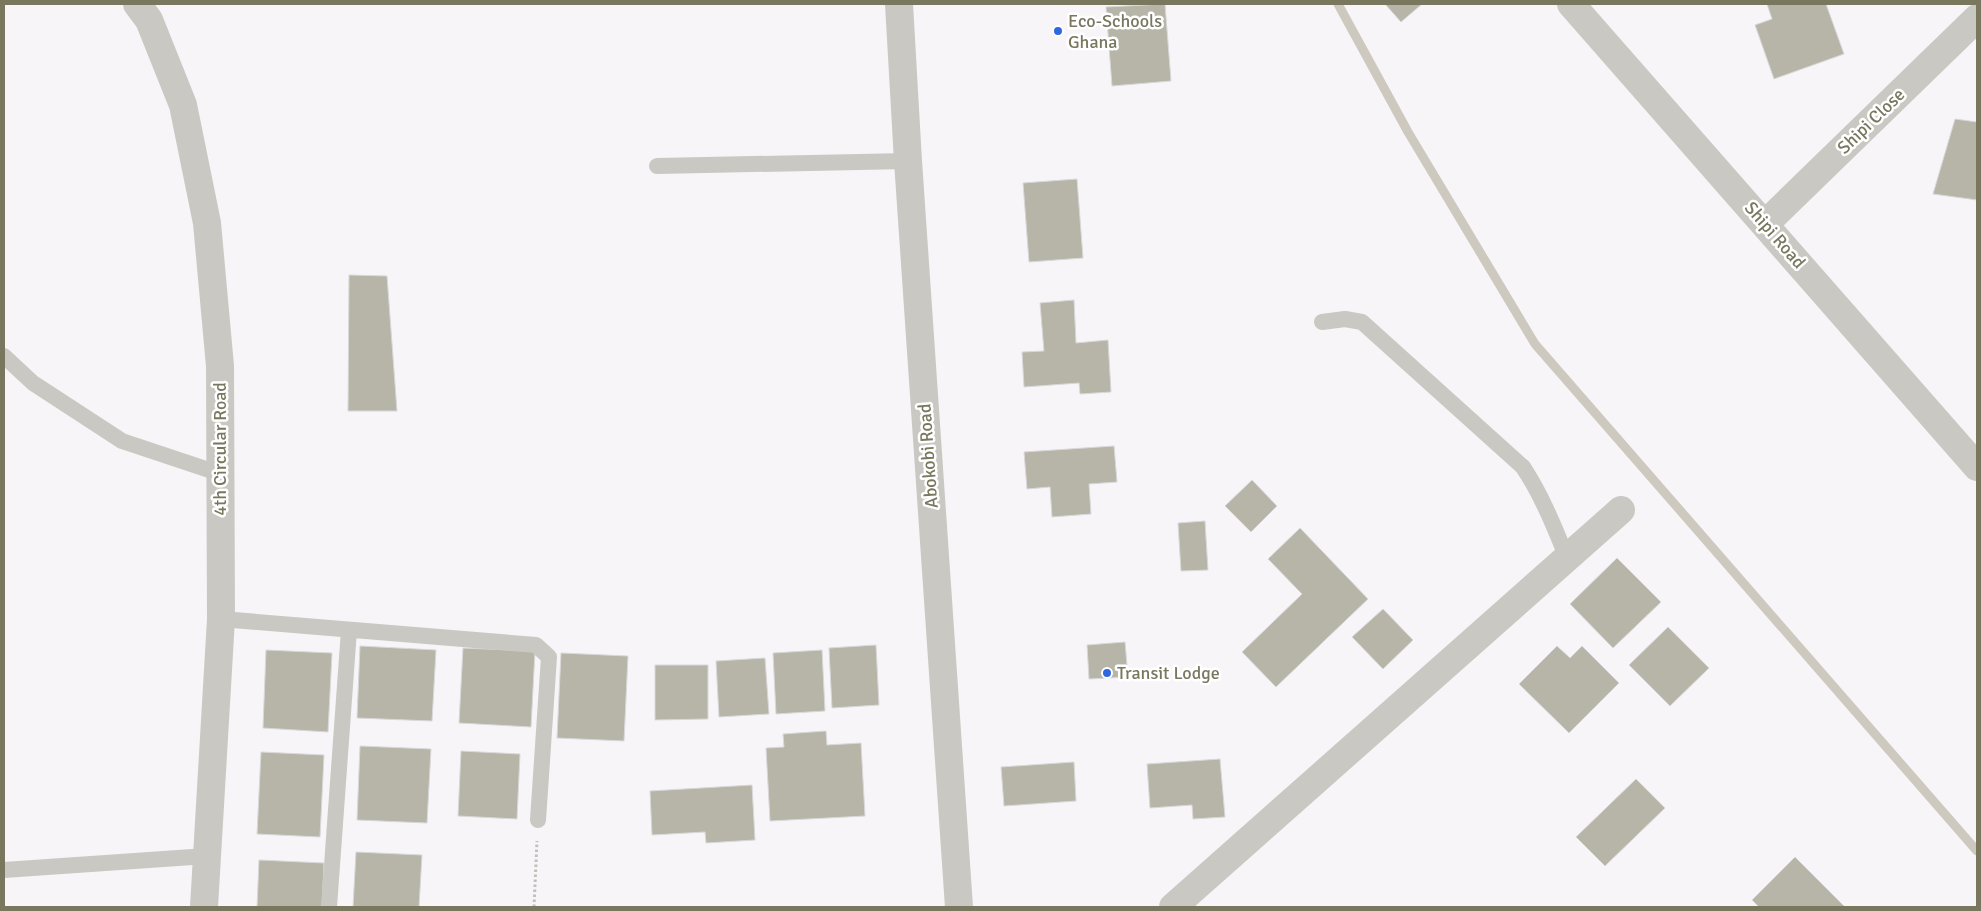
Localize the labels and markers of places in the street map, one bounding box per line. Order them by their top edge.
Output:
place label: Eco-Schools Ghana [1068,10,1162,53]
marker: Eco-Schools Ghana [1052,25,1064,37]
place label: Transit Lodge [1117,662,1220,684]
marker: Transit Lodge [1101,667,1113,679]

